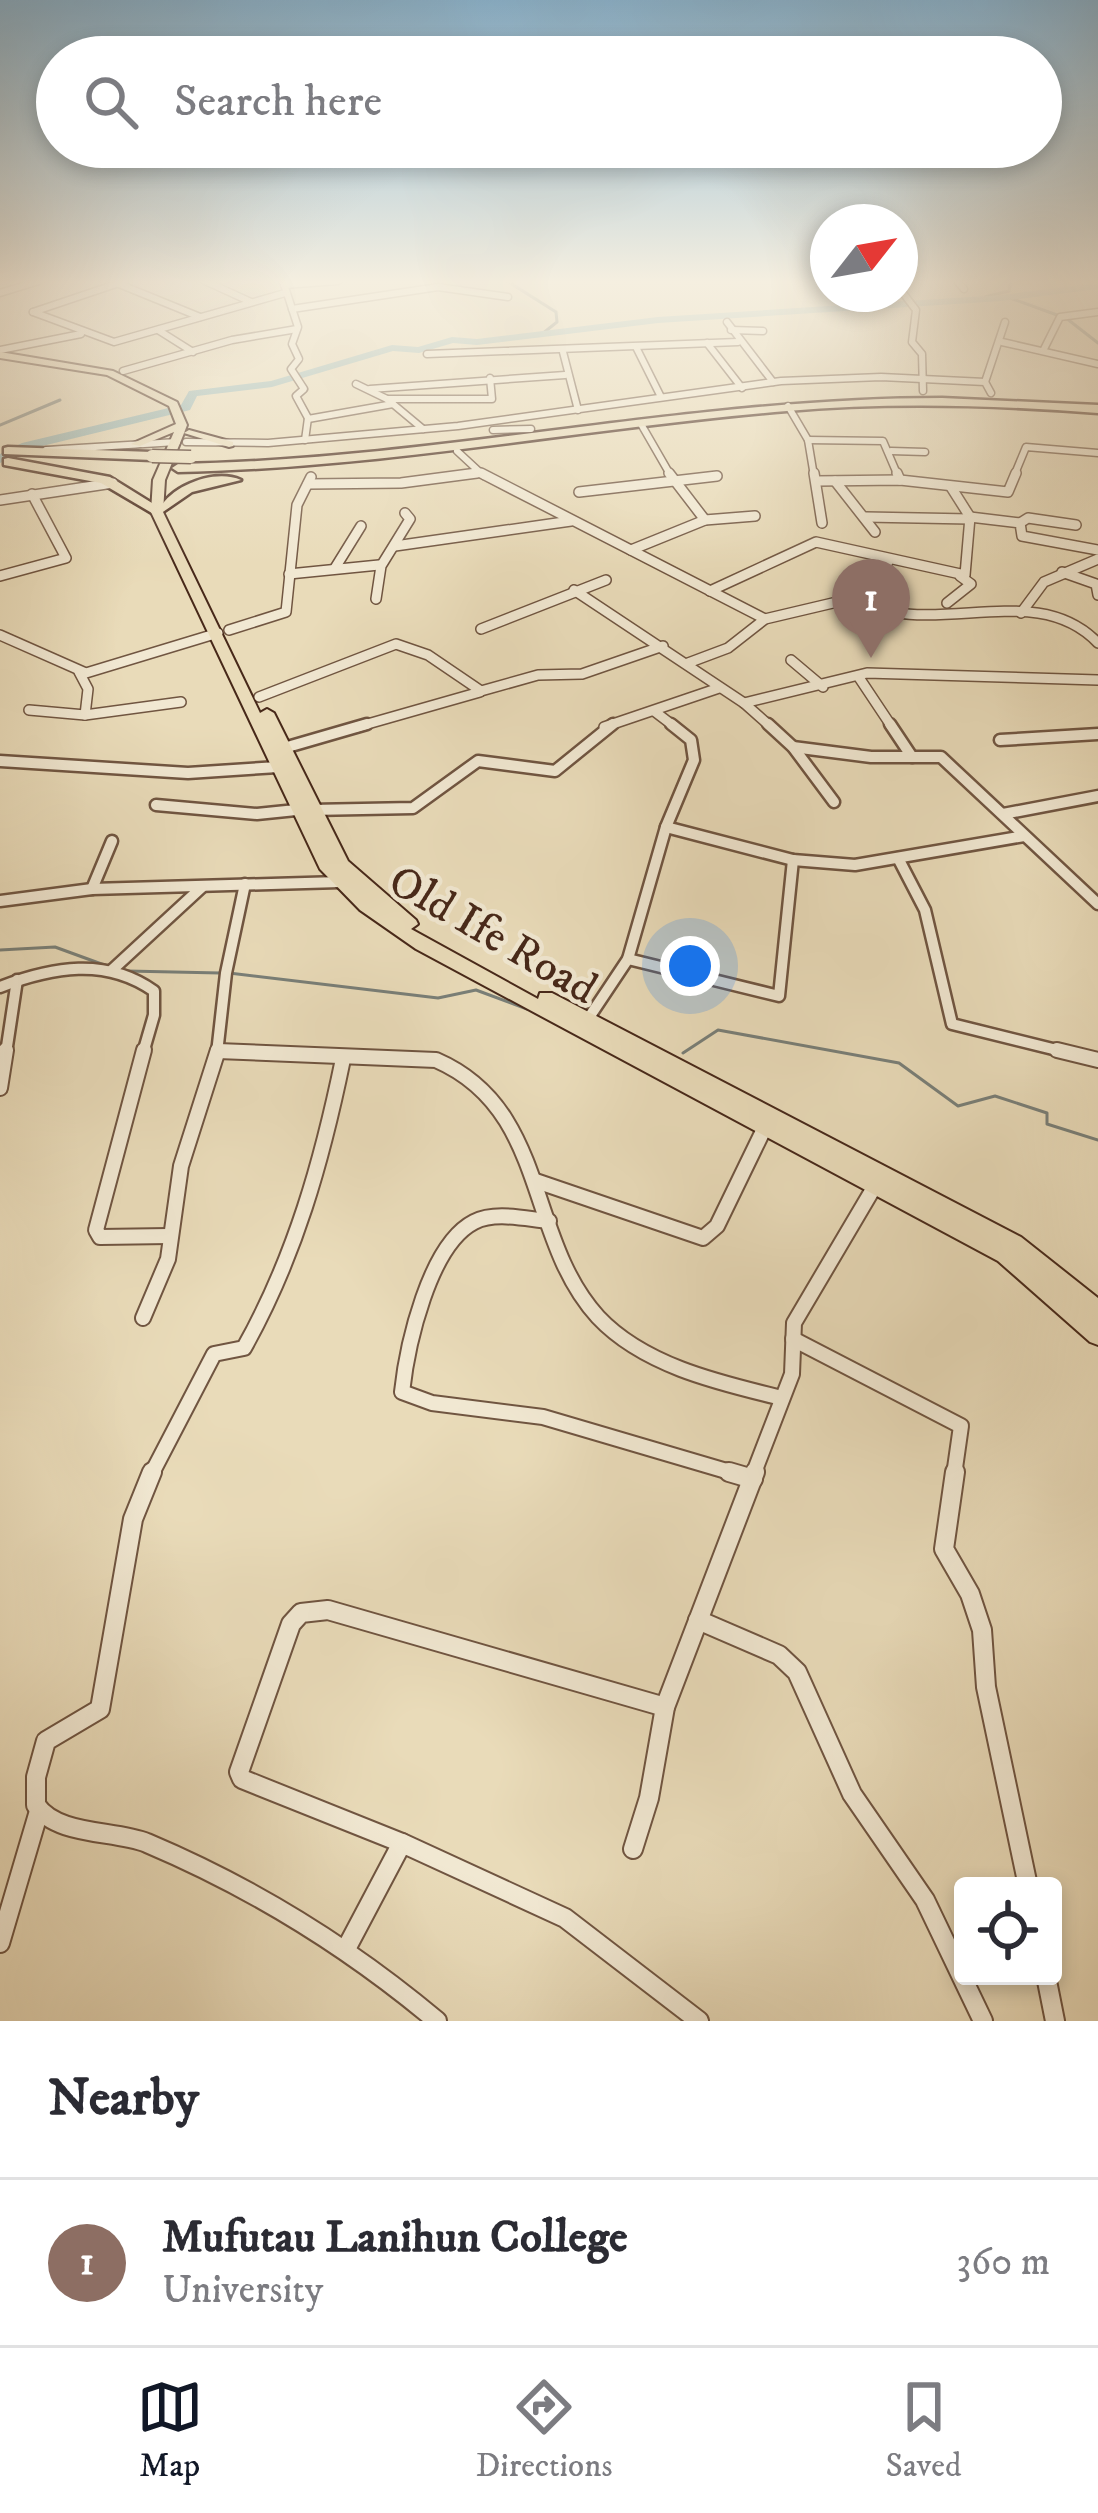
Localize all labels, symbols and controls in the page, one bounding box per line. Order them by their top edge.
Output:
search box [36,36,1062,168]
icon: search [78,69,144,135]
text: Search here [174,74,382,130]
north arrow [810,204,918,312]
pin: 1 [832,559,910,658]
street label: Old Ife Road [378,854,607,1018]
your location [660,936,720,996]
map controls [954,1877,1062,1985]
button: locate [954,1877,1062,1985]
text: Nearby [48,2067,199,2131]
text: Mufutau Lanihun College [162,2210,628,2266]
text: 1 [80,2238,94,2287]
text: 360 m [956,2238,1050,2287]
text: University [162,2266,323,2315]
tab: Map [137,2374,203,2487]
tab: Directions [476,2374,612,2487]
tab: Saved [886,2374,961,2487]

